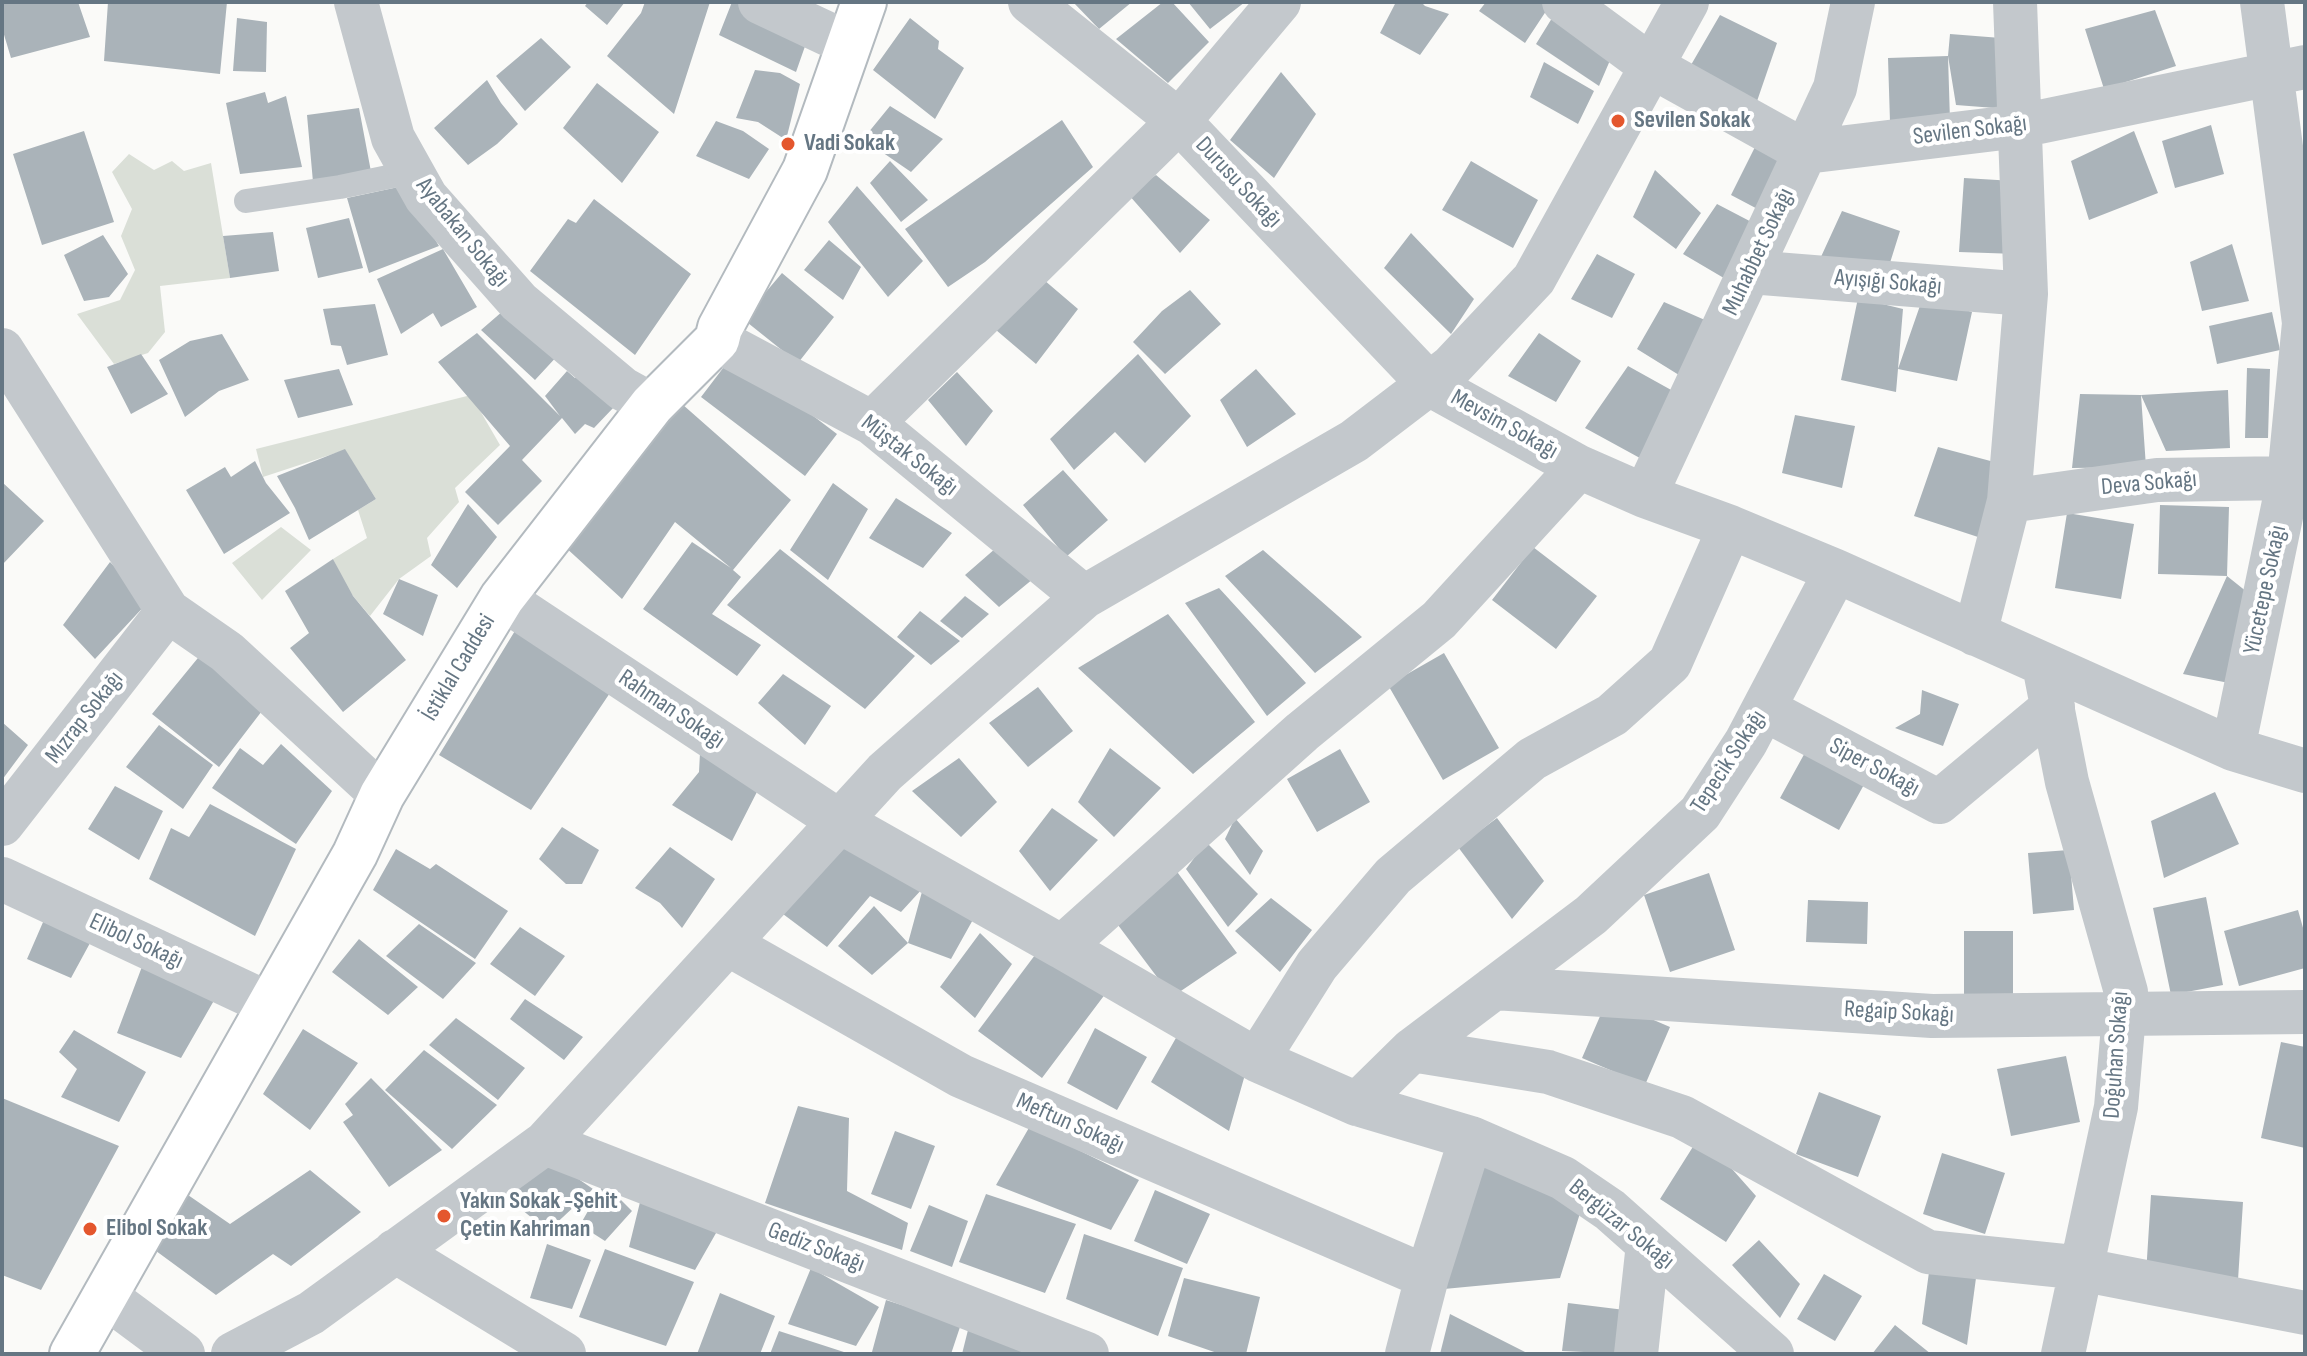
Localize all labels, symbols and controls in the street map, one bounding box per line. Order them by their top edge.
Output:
place label: Sevilen Sokak [1634,107,1751,135]
street label: Sevilen Sokağı [1911,110,2029,152]
marker: Sevilen Sokak [1609,112,1627,130]
place label: Vadi Sokak [804,130,895,158]
street label: Durusu Sokağı [1189,132,1287,234]
marker: Vadi Sokak [779,135,797,153]
street label: Ayabakan Sokağı [409,172,515,294]
street label: Muhabbet Sokağı [1717,184,1801,320]
street label: Ayışığı Sokağı [1833,264,1943,302]
street label: Mevsim Sokağı [1445,384,1563,466]
street label: Müştak Sokağı [855,409,963,503]
street label: Deva Sokağı [2100,465,2198,503]
street label: Yücetepe Sokağı [2238,523,2294,657]
street label: İstiklal Caddesi [416,609,502,727]
street label: Rahman Sokağı [612,664,730,756]
street label: Mızrap Sokağı [40,666,130,770]
street label: Tepecik Sokağı [1685,705,1773,819]
street label: Siper Sokağı [1824,732,1924,804]
street label: Elibol Sokağı [85,908,187,976]
street label: Doğuhan Sokağı [2098,990,2136,1120]
street label: Regaip Sokağı [1843,996,1955,1030]
street label: Meftun Sokağı [1012,1087,1128,1161]
street label: Bergüzar Sokağı [1562,1174,1680,1276]
place label: Yakın Sokak -Şehit Çetin Kahriman [460,1188,618,1244]
marker: Yakın Sokak -Şehit Çetin Kahriman [435,1207,453,1225]
place label: Elibol Sokak [106,1215,207,1243]
street label: Gediz Sokağı [764,1216,868,1280]
marker: Elibol Sokak [81,1220,99,1238]

